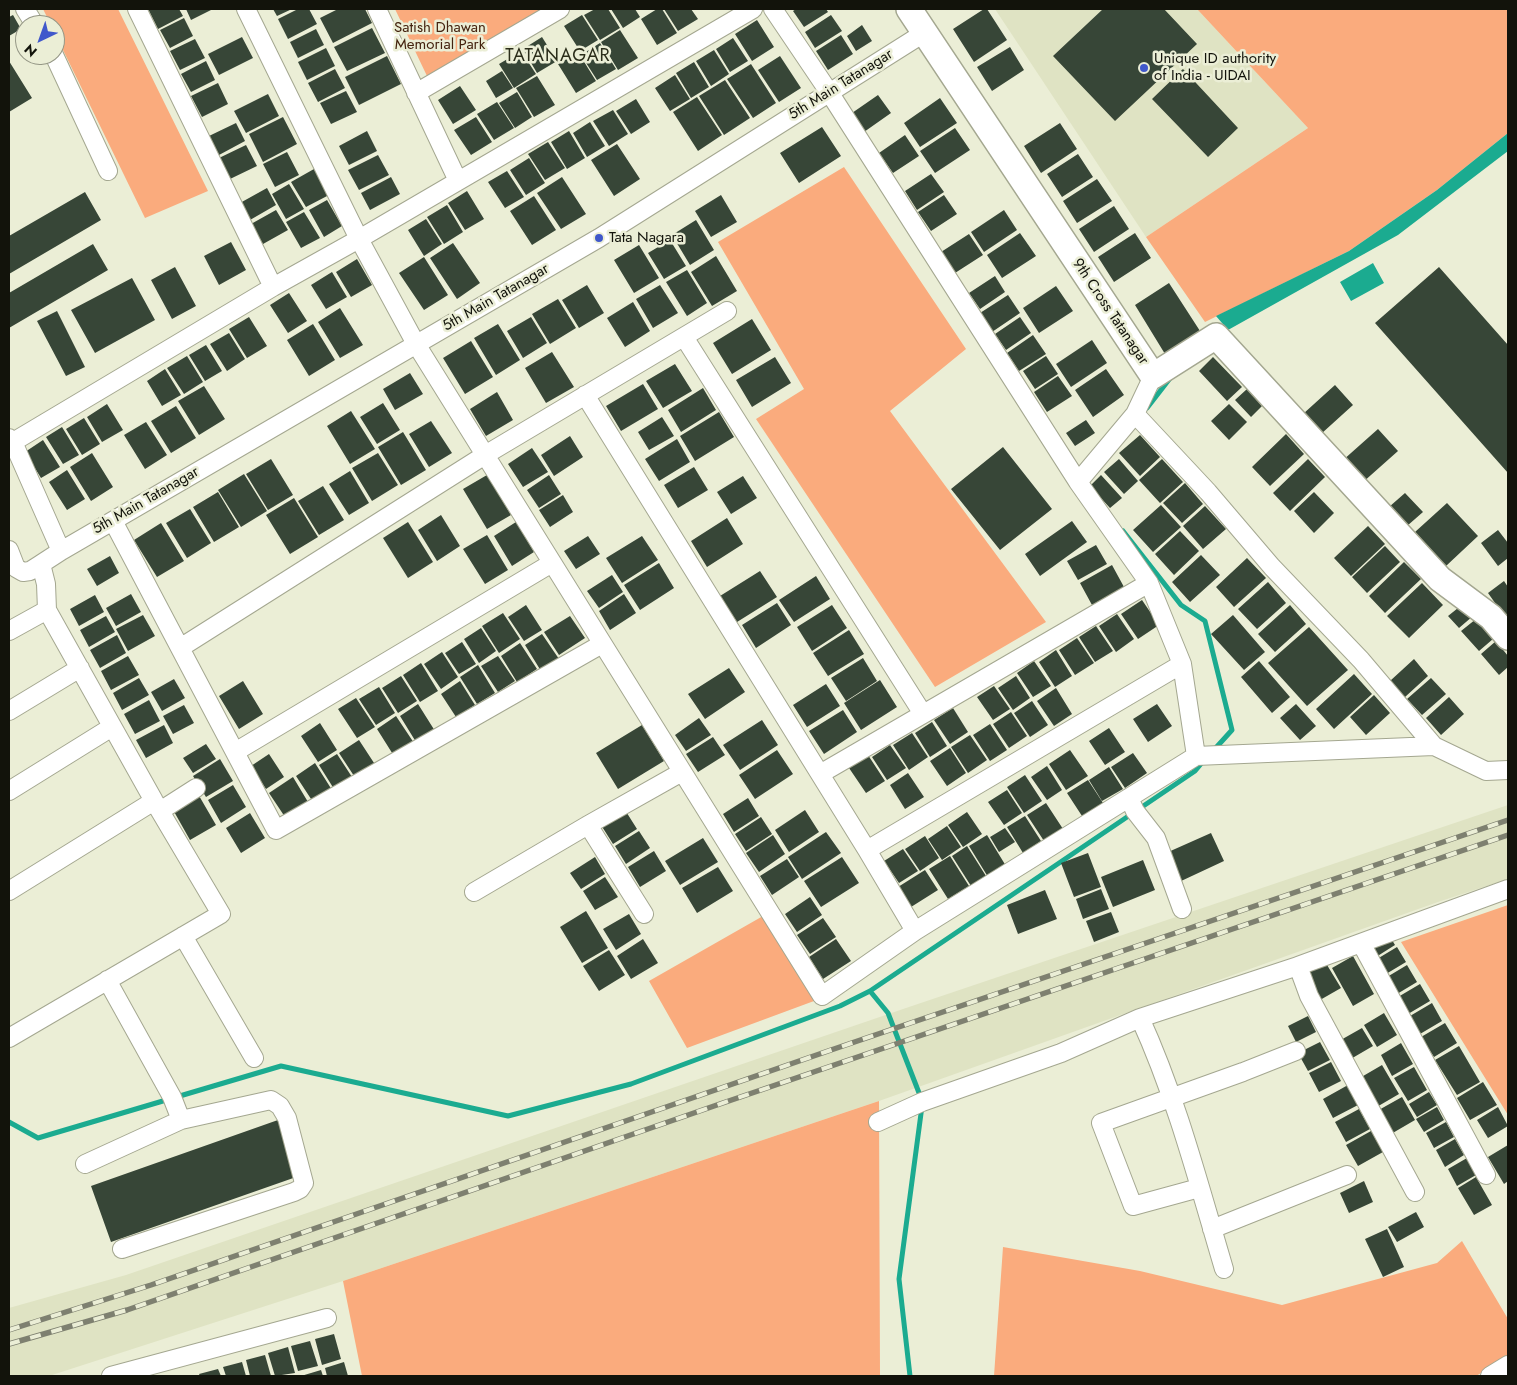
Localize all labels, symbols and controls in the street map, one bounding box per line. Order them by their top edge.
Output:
north arrow [15,15,65,65]
park label: Satish Dhawan Memorial Park [394,19,486,54]
text: N [20,39,41,62]
district label: TATANAGAR [504,46,612,68]
street label: 5th Main Tatanagar [786,46,896,124]
place label: Unique ID authority of India - UIDAI [1154,50,1276,85]
marker: Unique ID authority of India - UIDAI [1138,62,1150,74]
place label: Tata Nagara [609,229,684,247]
marker: Tata Nagara [593,232,605,244]
street label: 9th Cross Tatanagar [1068,256,1152,368]
street label: 5th Main Tatanagar [440,260,552,336]
street label: 5th Main Tatanagar [90,463,202,539]

